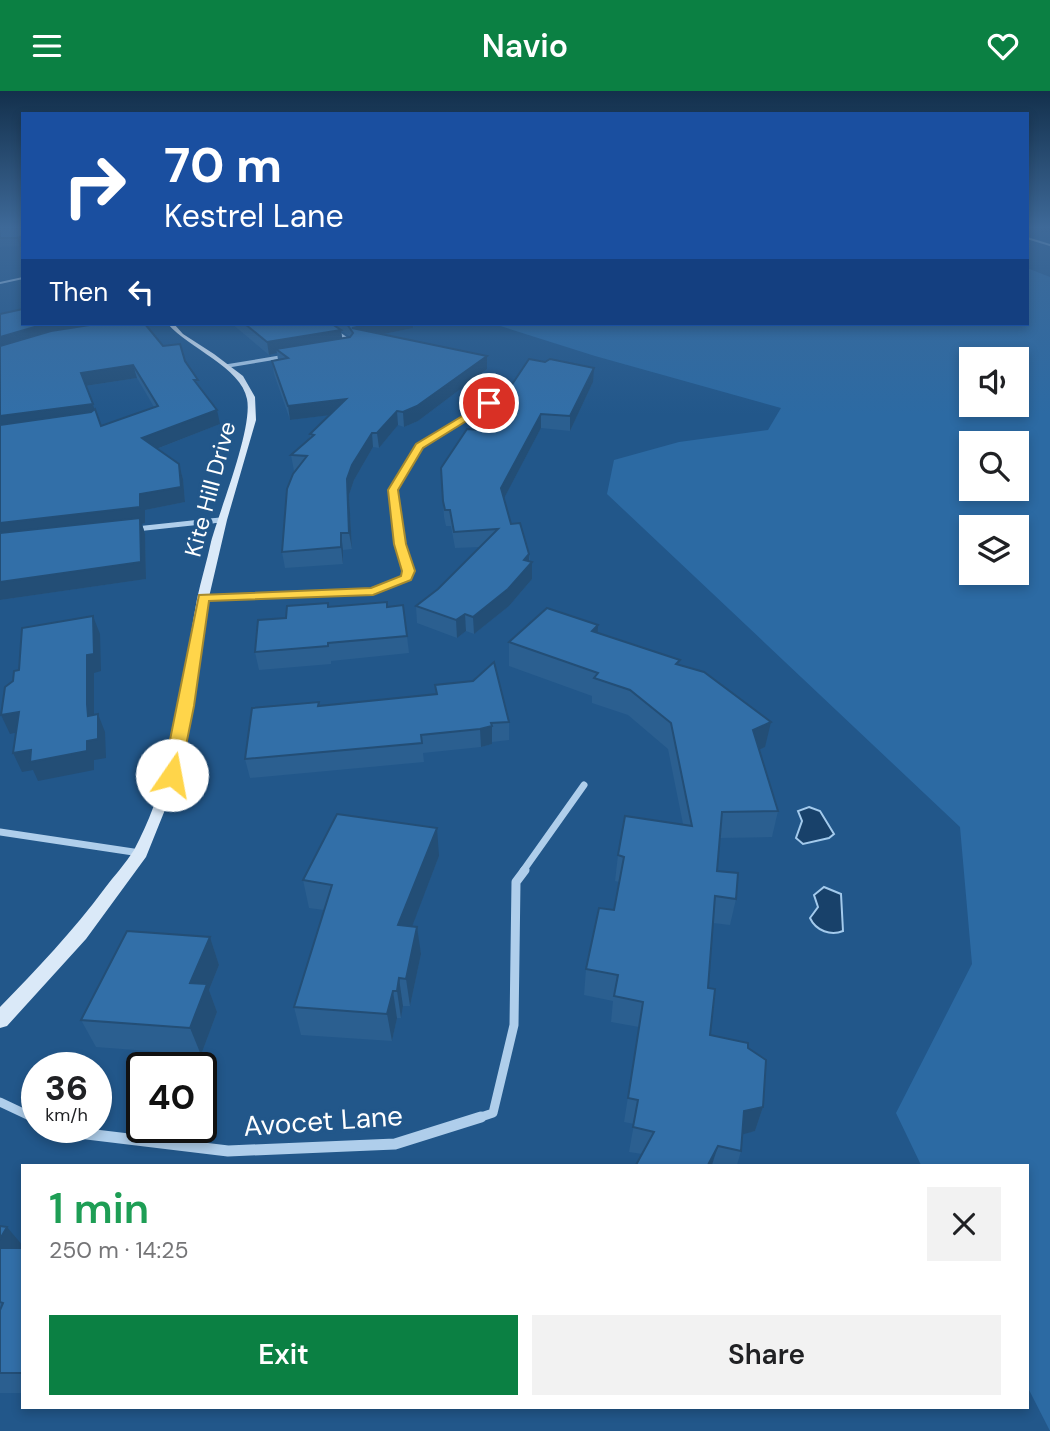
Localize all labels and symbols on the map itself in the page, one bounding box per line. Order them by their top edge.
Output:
pin [459,373,519,433]
street label: Kite Hill Drive [178,418,242,560]
position arrow [135,738,209,812]
speed limit sign: 40 [126,1052,217,1143]
street label: Avocet Lane [242,1097,404,1145]

